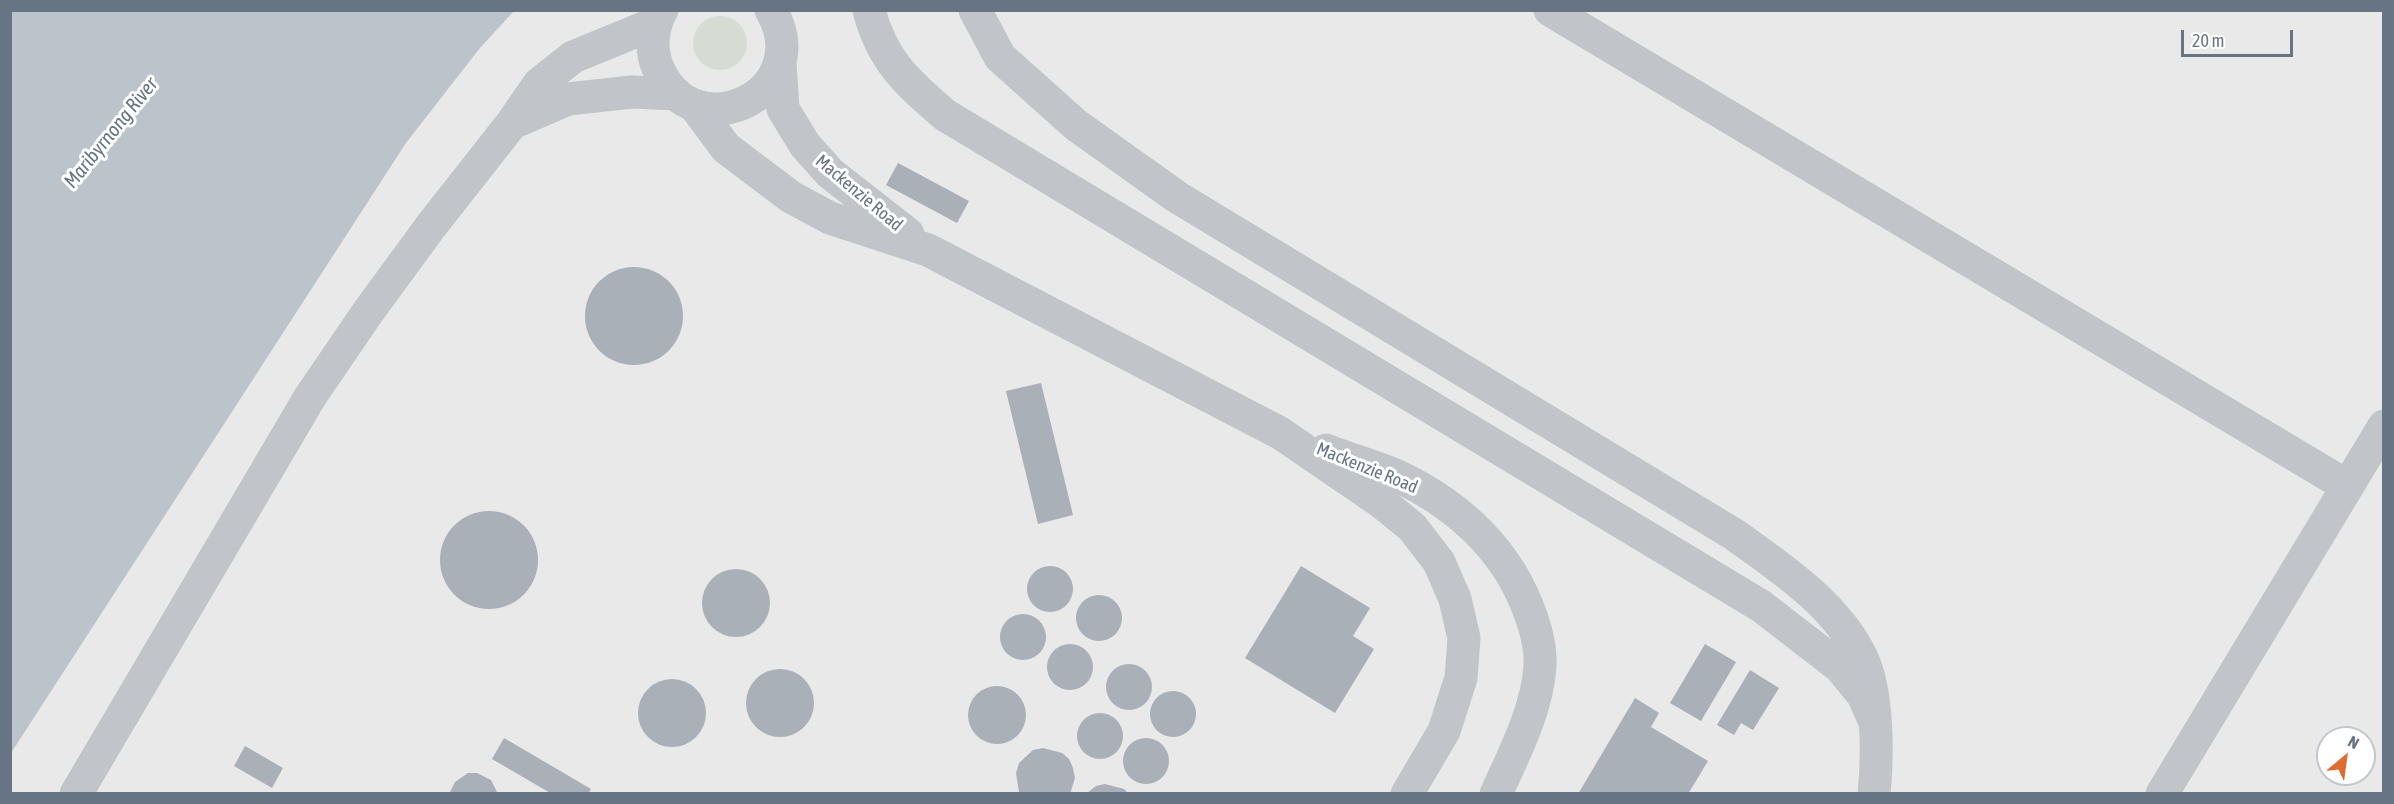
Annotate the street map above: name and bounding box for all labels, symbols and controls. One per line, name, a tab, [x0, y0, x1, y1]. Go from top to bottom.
scale bar	[2184, 18, 2296, 56]
text: 20 m	[2192, 30, 2224, 51]
water label: Maribyrnong River	[59, 73, 163, 193]
street label: Mackenzie Road	[811, 150, 907, 236]
street label: Mackenzie Road	[1313, 438, 1421, 498]
north arrow	[2316, 726, 2376, 786]
text: N	[2345, 732, 2362, 752]

